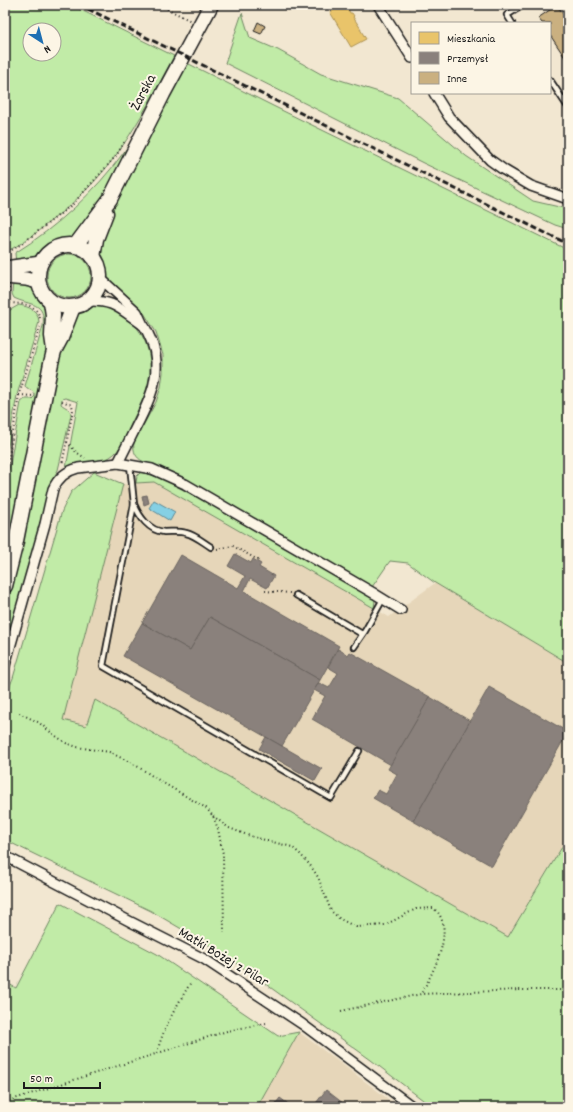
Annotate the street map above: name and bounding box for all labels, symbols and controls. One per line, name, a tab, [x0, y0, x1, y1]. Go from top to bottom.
north arrow	[22, 22, 62, 62]
legend	[411, 22, 551, 94]
text: Mieszkania	[447, 31, 495, 48]
text: N	[39, 40, 54, 57]
text: Przemysł	[447, 51, 488, 68]
street label: Żarska	[125, 70, 163, 115]
text: Inne	[447, 71, 467, 88]
street label: Matki Bożej z Pilar	[174, 922, 273, 994]
scale bar	[24, 1064, 100, 1090]
text: 50 m	[30, 1071, 53, 1088]

